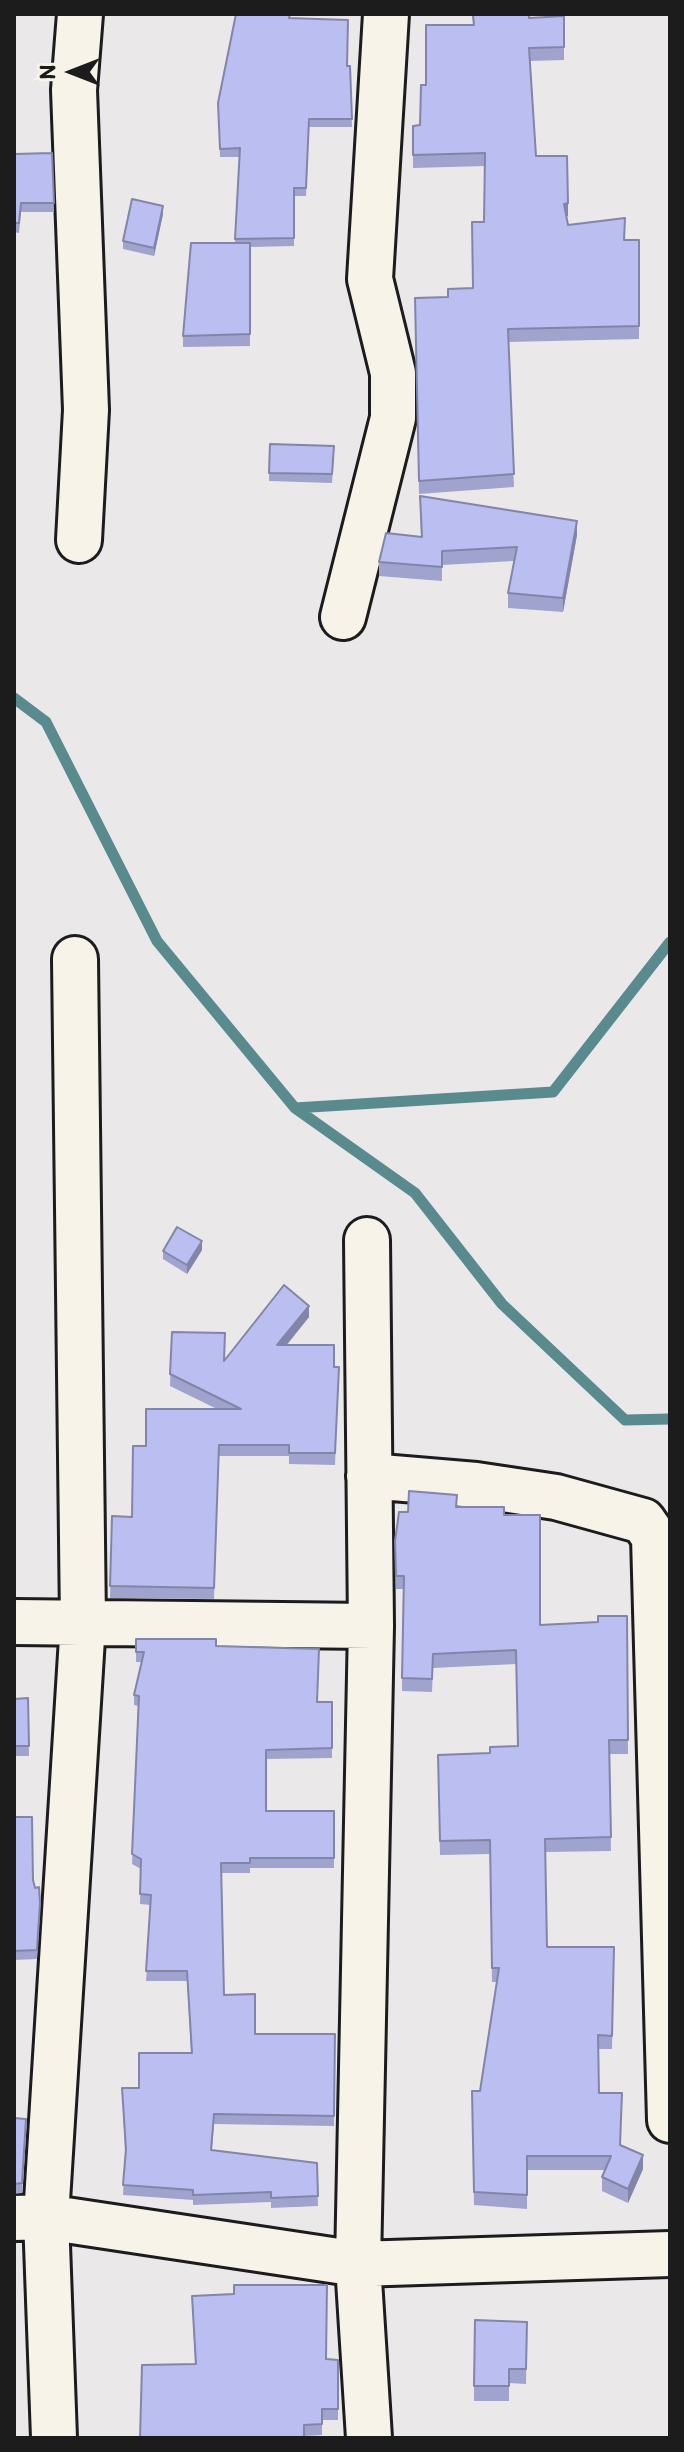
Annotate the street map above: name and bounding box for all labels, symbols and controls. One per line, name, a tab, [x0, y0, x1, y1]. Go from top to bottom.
north arrow	[32, 32, 112, 112]
text: N	[34, 65, 61, 79]

